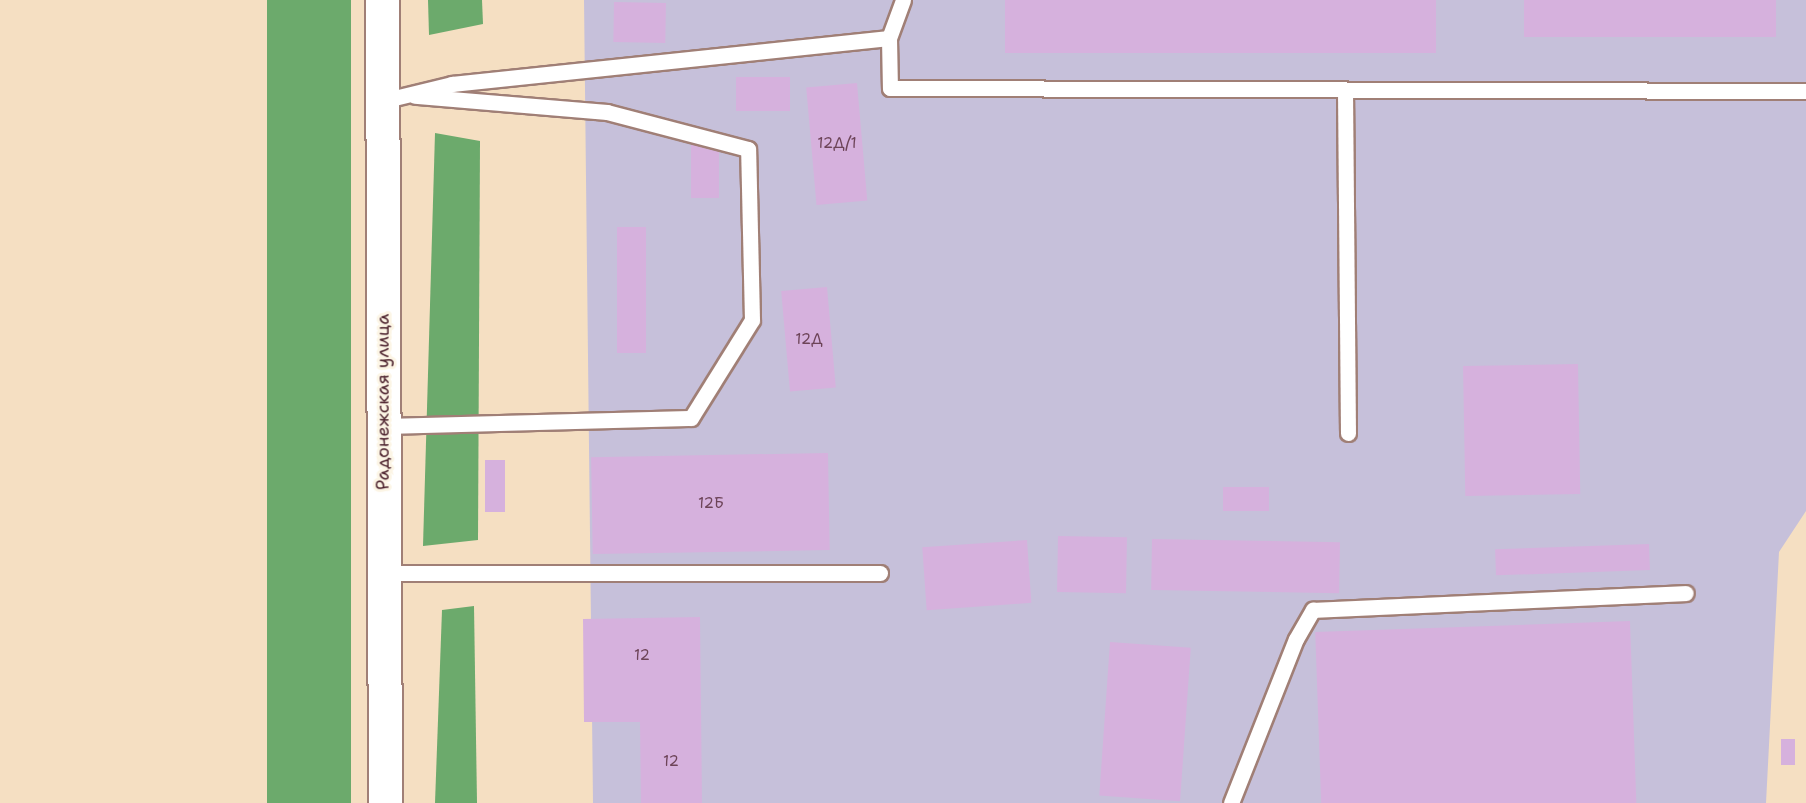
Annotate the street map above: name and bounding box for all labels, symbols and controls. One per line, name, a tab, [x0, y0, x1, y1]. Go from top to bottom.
house number: 12Д/1	[817, 135, 857, 153]
street label: Радонежская улица	[372, 314, 394, 490]
house number: 12Д	[795, 331, 823, 349]
house number: 12Б	[698, 495, 724, 513]
house number: 12	[634, 647, 650, 665]
house number: 12	[663, 753, 679, 771]

